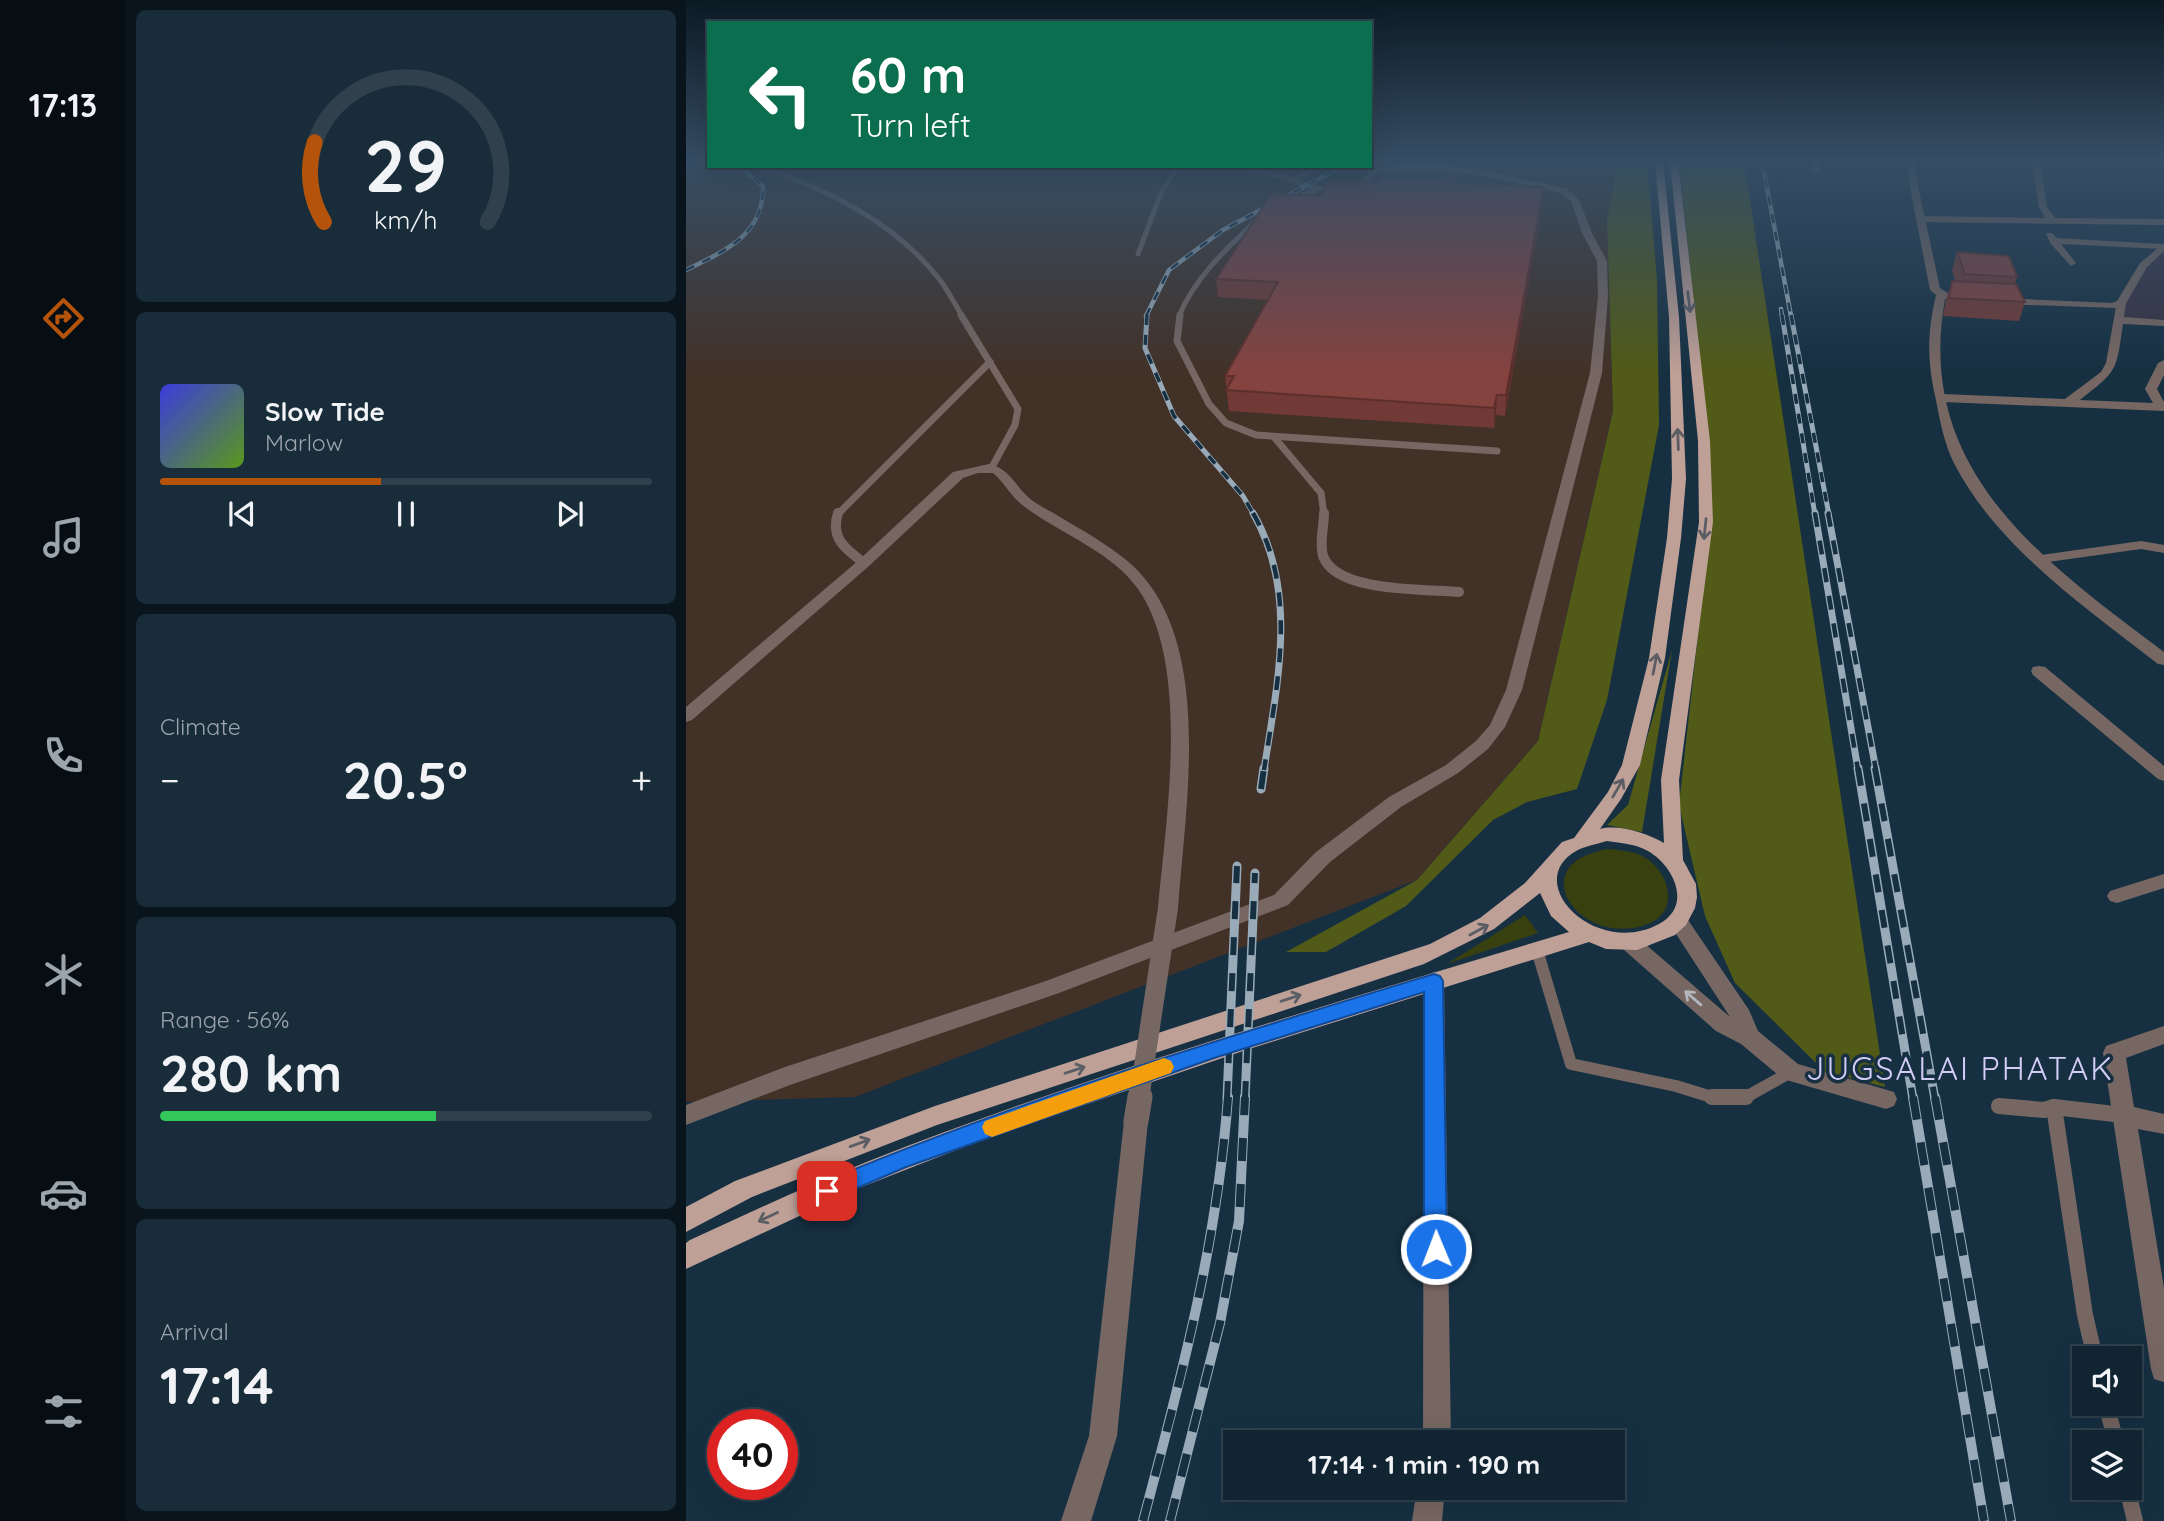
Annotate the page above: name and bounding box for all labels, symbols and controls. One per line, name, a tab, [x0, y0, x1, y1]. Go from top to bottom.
text: 60 m	[850, 44, 966, 105]
icon: left	[735, 49, 826, 140]
text: 17:13	[29, 85, 97, 125]
text: Turn left	[850, 105, 971, 145]
text: 29	[365, 119, 447, 210]
text: km/h	[374, 204, 438, 235]
one-way arrow	[1682, 290, 1695, 313]
icon: directions	[39, 294, 88, 343]
text: Slow Tide	[265, 395, 385, 428]
one-way arrow	[1671, 427, 1685, 450]
text: Marlow	[265, 428, 343, 457]
icon: previous	[223, 495, 261, 533]
icon: pause	[387, 495, 425, 533]
icon: next	[551, 495, 589, 533]
icon: music	[39, 513, 88, 562]
one-way arrow	[1698, 517, 1711, 540]
one-way arrow	[1649, 653, 1663, 676]
text: Climate	[160, 712, 241, 741]
icon: phone	[39, 731, 88, 780]
text: 20.5°	[343, 747, 468, 812]
text: −	[160, 756, 180, 804]
text: +	[631, 756, 652, 804]
one-way arrow	[1612, 778, 1625, 799]
one-way arrow	[1468, 923, 1489, 936]
icon: climate	[39, 950, 88, 999]
one-way arrow	[1685, 990, 1703, 1006]
one-way arrow	[1280, 991, 1302, 1004]
text: Range · 56%	[160, 1005, 289, 1034]
text: 280 km	[160, 1040, 342, 1105]
district label: JUGSALAI PHATAK	[1806, 1048, 2114, 1088]
one-way arrow	[1064, 1063, 1086, 1075]
one-way arrow	[849, 1136, 871, 1149]
pin	[797, 1161, 857, 1221]
icon: car	[39, 1169, 88, 1218]
icon: arrive	[808, 1172, 846, 1210]
one-way arrow	[758, 1211, 779, 1224]
position arrow	[1399, 1212, 1473, 1286]
text: Arrival	[160, 1317, 229, 1346]
map controls	[2072, 1346, 2142, 1500]
button: sound	[2072, 1346, 2142, 1416]
text: 17:14	[160, 1352, 274, 1417]
icon: filters	[39, 1387, 88, 1436]
speed limit sign: 40	[707, 1409, 798, 1500]
button: layers	[2072, 1430, 2142, 1500]
text: 17:14 · 1 min · 190 m	[1308, 1448, 1540, 1481]

